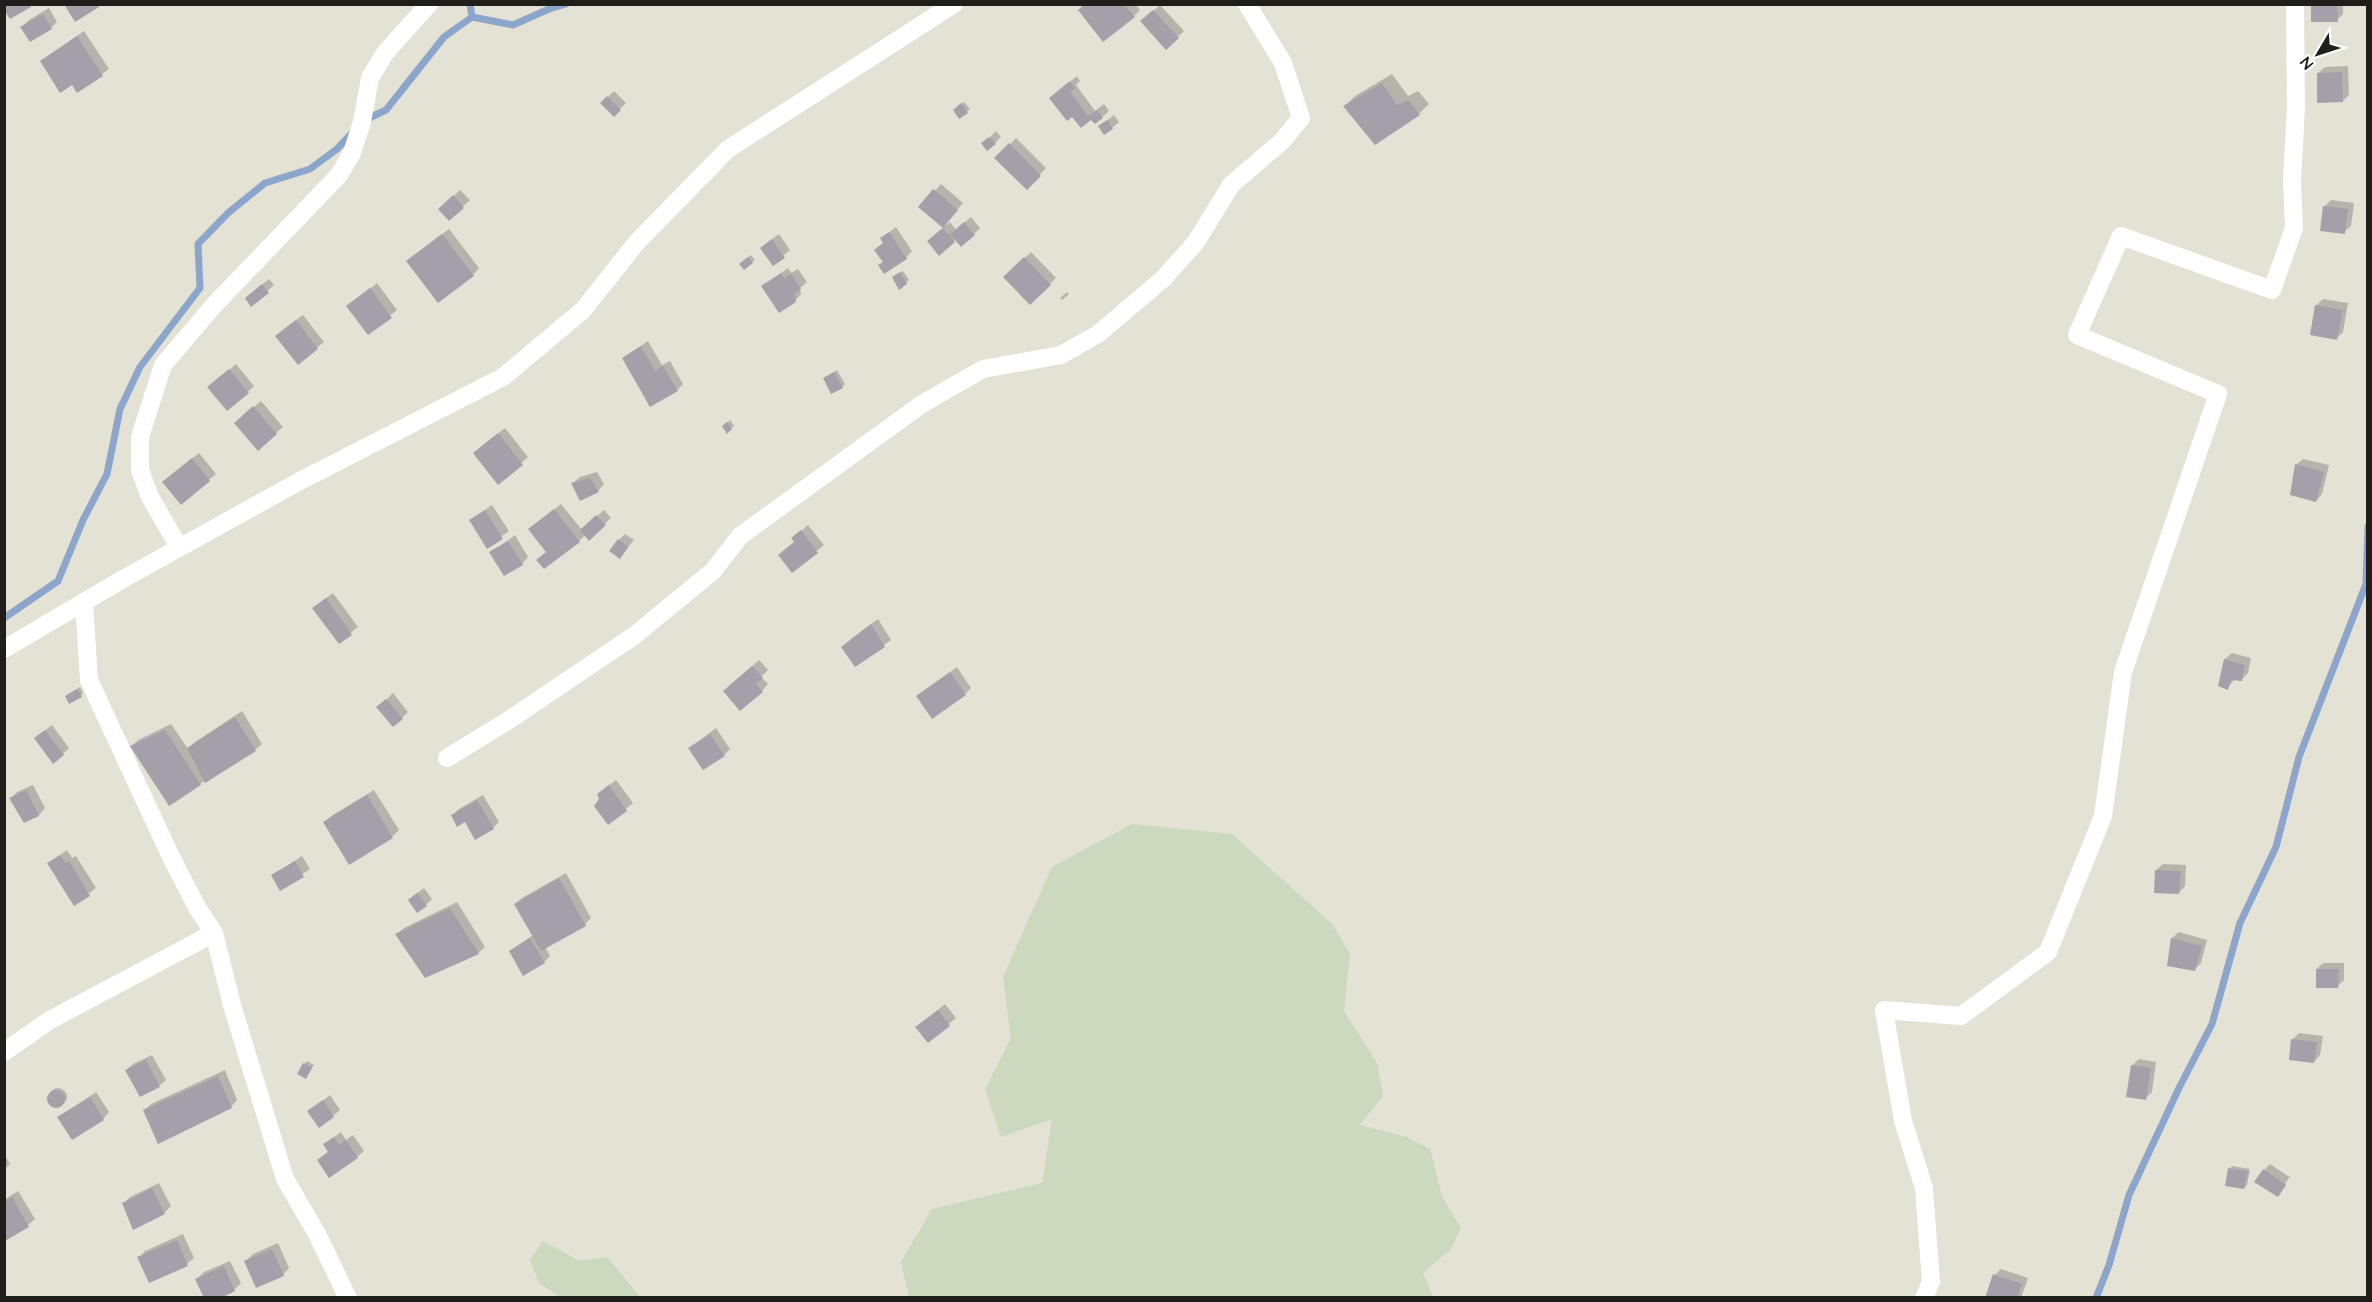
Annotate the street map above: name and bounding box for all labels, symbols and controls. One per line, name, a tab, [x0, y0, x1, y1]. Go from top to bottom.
north arrow	[2288, 24, 2348, 84]
text: N	[2295, 53, 2318, 74]

